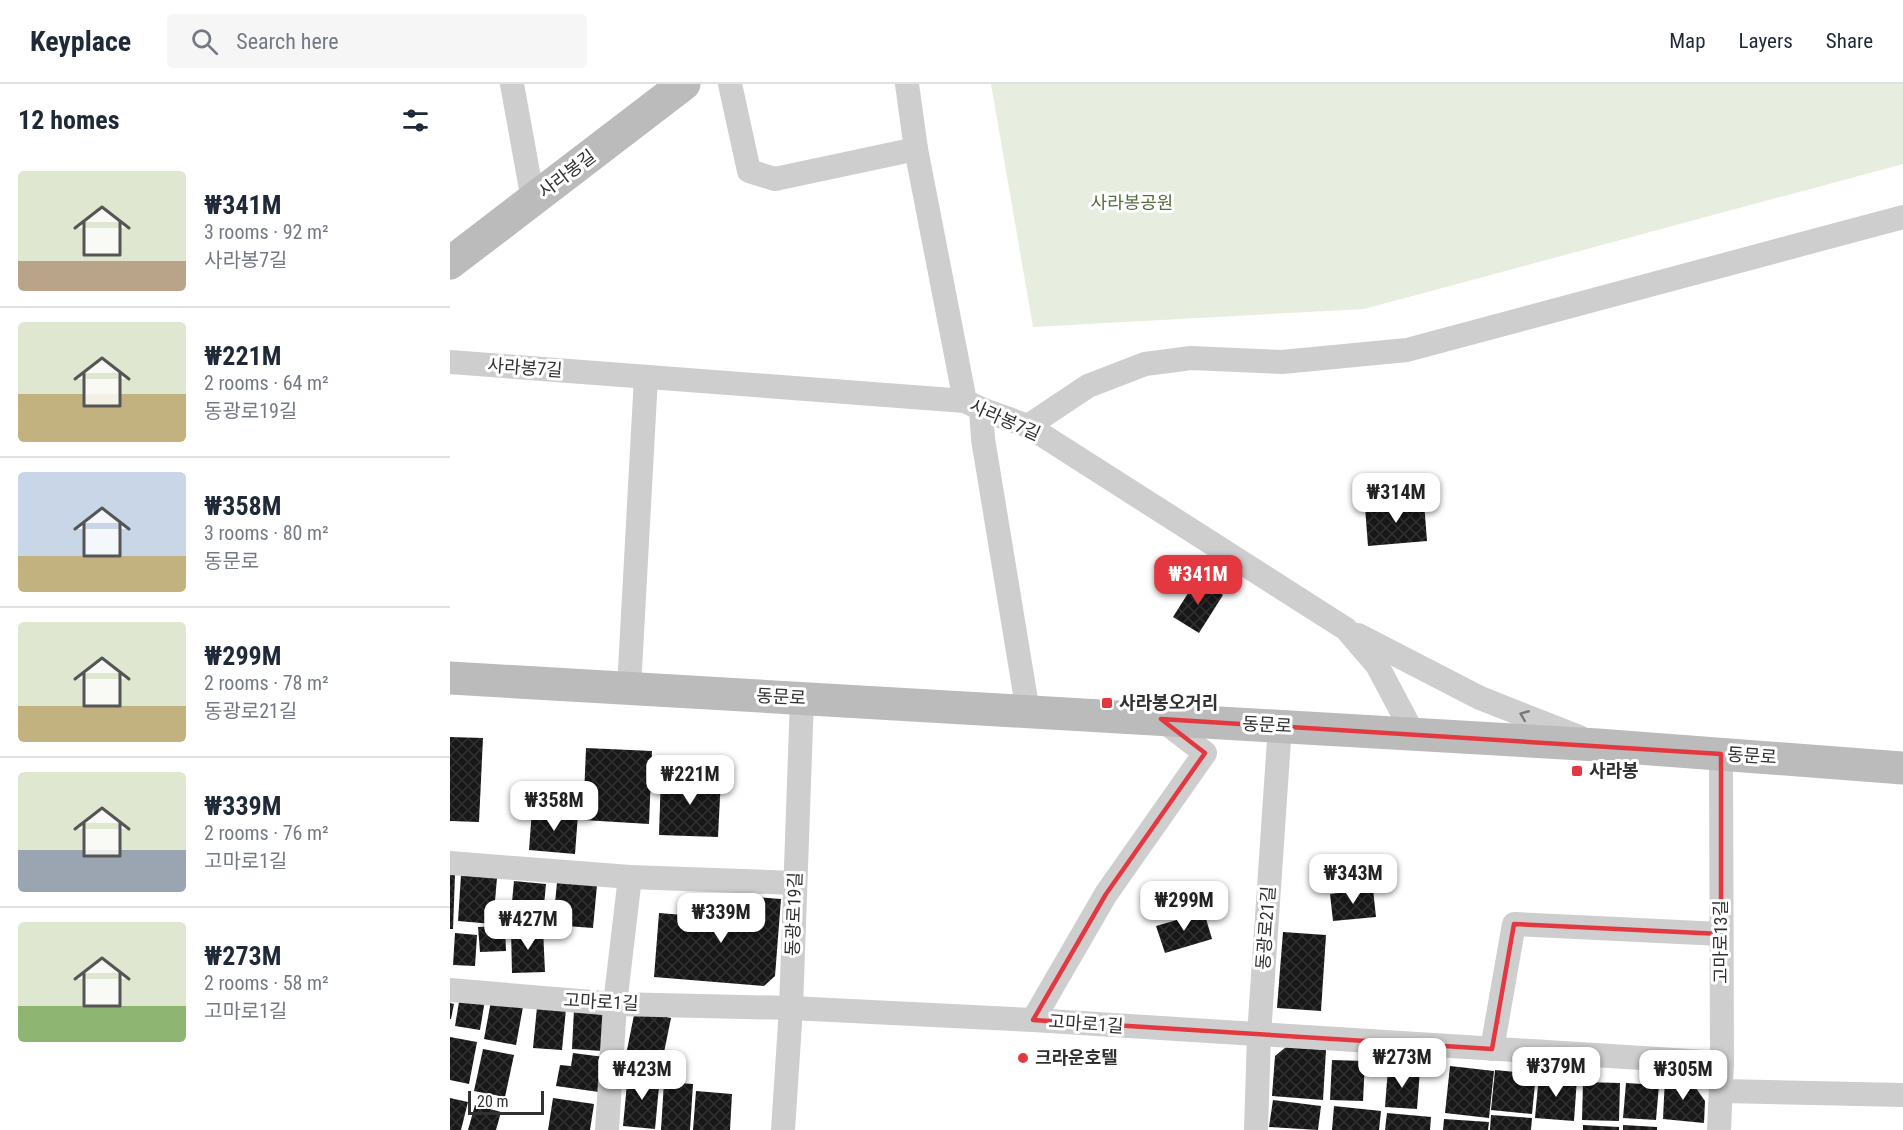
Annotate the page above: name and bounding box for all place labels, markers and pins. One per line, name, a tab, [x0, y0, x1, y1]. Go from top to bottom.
pin: ₩314M	[1354, 473, 1438, 524]
pin: ₩341M	[1156, 555, 1240, 606]
place label: 사라봉오거리	[1119, 692, 1218, 713]
marker: 사라봉오거리	[1100, 696, 1114, 710]
pin: ₩221M	[648, 755, 732, 806]
place label: 사라봉	[1589, 760, 1639, 781]
marker: 사라봉	[1570, 764, 1584, 778]
pin: ₩358M	[512, 781, 596, 832]
pin: ₩343M	[1311, 854, 1395, 905]
pin: ₩299M	[1142, 881, 1226, 932]
pin: ₩339M	[679, 893, 763, 944]
pin: ₩427M	[486, 900, 570, 951]
pin: ₩273M	[1360, 1038, 1444, 1089]
place label: 크라운호텔	[1035, 1047, 1118, 1068]
pin: ₩379M	[1514, 1047, 1598, 1098]
pin: ₩423M	[600, 1050, 684, 1101]
pin: ₩305M	[1641, 1050, 1725, 1101]
marker: 크라운호텔	[1016, 1051, 1030, 1065]

